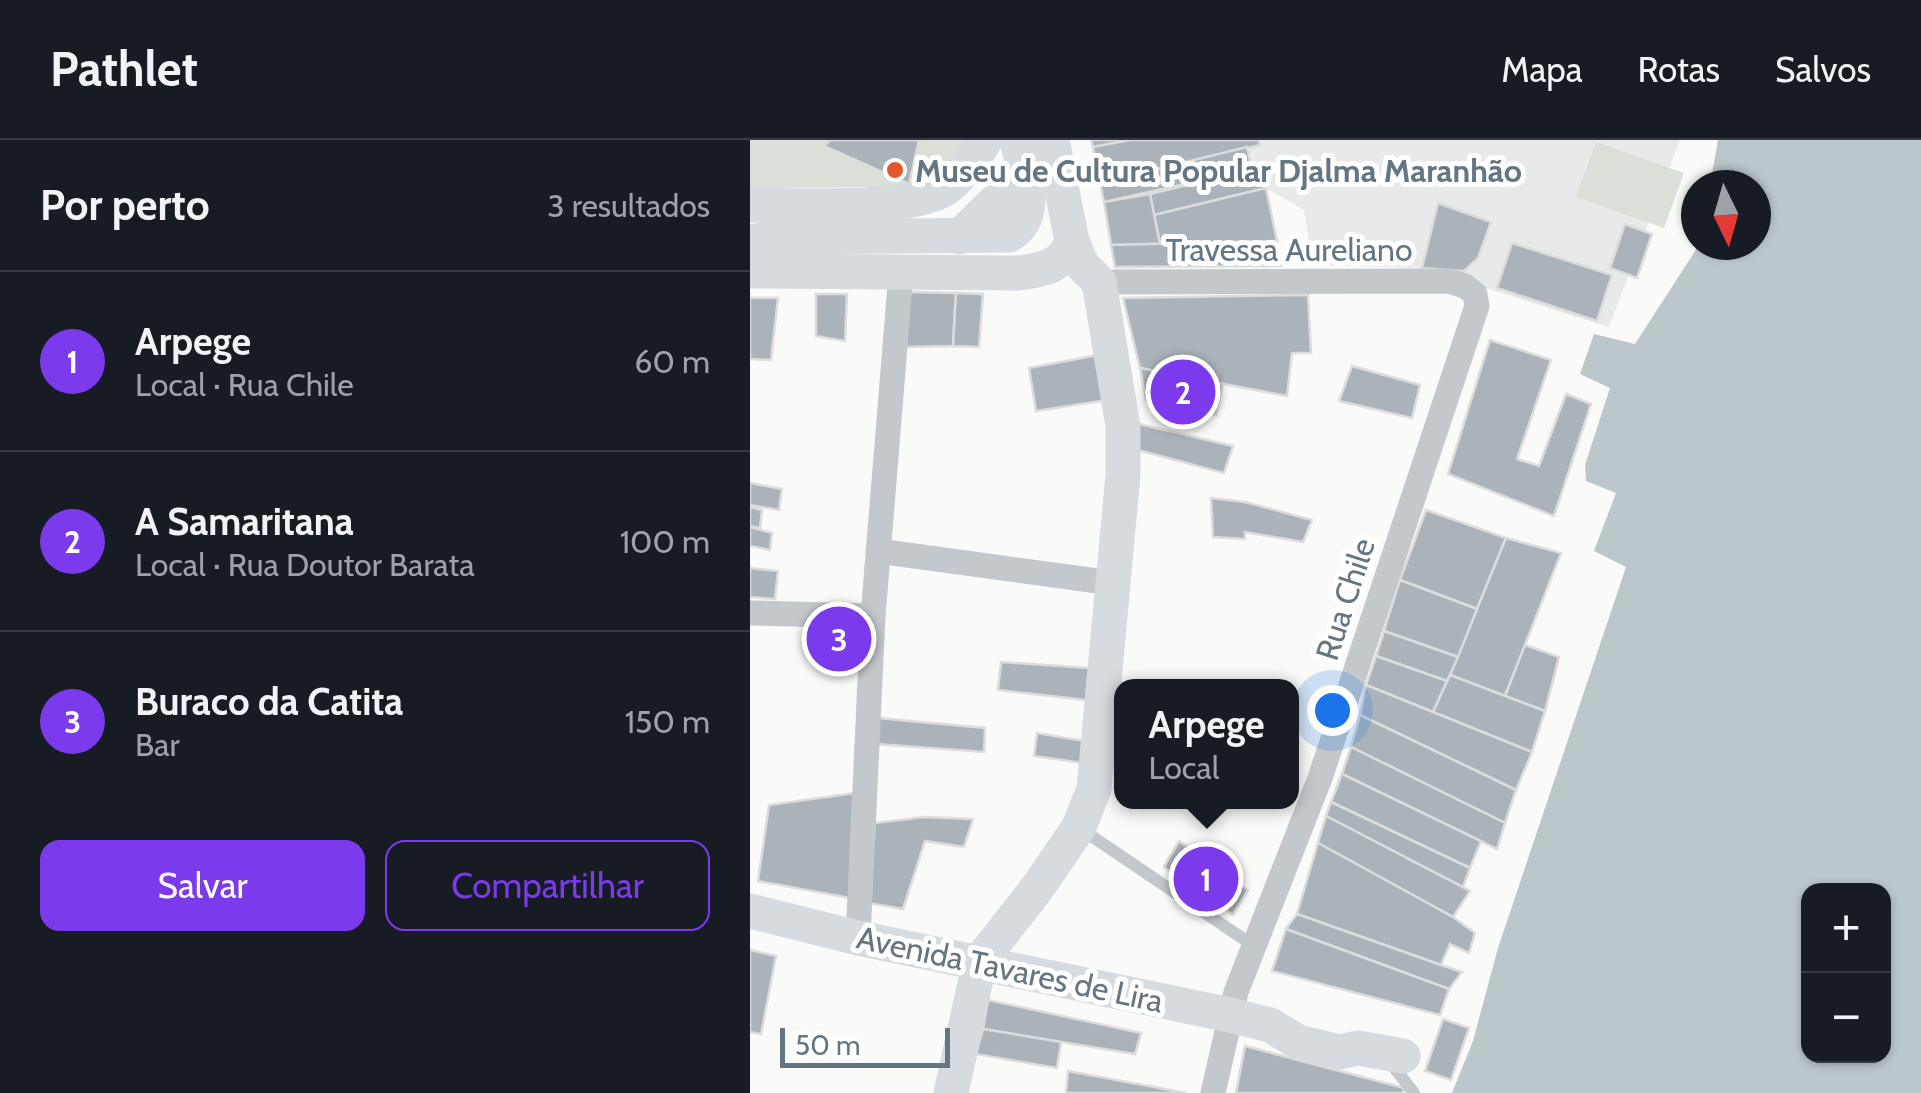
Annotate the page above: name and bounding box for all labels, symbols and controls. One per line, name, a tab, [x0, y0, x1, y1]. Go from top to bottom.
text: Pathlet	[50, 40, 198, 98]
text: Mapa	[1501, 48, 1583, 91]
text: Rotas	[1638, 48, 1720, 91]
text: Salvos	[1775, 48, 1871, 91]
place label: Museu de Cultura Popular Djalma Maranhão	[915, 151, 1522, 190]
marker: Museu de Cultura Popular Djalma Maranhão	[884, 159, 906, 181]
north arrow	[1681, 170, 1771, 260]
text: Por perto	[40, 179, 210, 231]
text: 3 resultados	[547, 186, 710, 225]
street label: Travessa Aureliano	[1165, 230, 1413, 269]
text: Arpege	[135, 318, 251, 365]
text: 1	[67, 342, 78, 381]
text: 60 m	[634, 342, 710, 381]
pin: 2	[1150, 354, 1216, 430]
text: Local · Rua Chile	[135, 365, 354, 404]
text: A Samaritana	[135, 498, 354, 545]
text: 2	[64, 522, 81, 561]
text: 100 m	[620, 522, 710, 561]
street label: Rua Chile	[1307, 533, 1383, 665]
text: Local · Rua Doutor Barata	[135, 545, 475, 584]
pin: 3	[806, 602, 872, 676]
text: Buraco da Catita	[135, 678, 403, 725]
popup	[1114, 679, 1299, 809]
your location	[1307, 685, 1358, 736]
text: Arpege	[1148, 701, 1265, 748]
text: 3	[64, 702, 81, 741]
text: 150 m	[625, 702, 710, 741]
text: Bar	[135, 725, 180, 764]
text: Local	[1148, 748, 1219, 787]
button: Salvar	[40, 840, 365, 931]
button: Compartilhar	[385, 840, 710, 931]
pin: 1	[1174, 842, 1238, 916]
map controls	[1801, 883, 1891, 1063]
button: +	[1801, 883, 1891, 973]
street label: Avenida Tavares de Lira	[853, 917, 1167, 1021]
button: −	[1801, 973, 1891, 1063]
scale bar	[780, 1023, 950, 1068]
text: 50 m	[795, 1028, 861, 1062]

